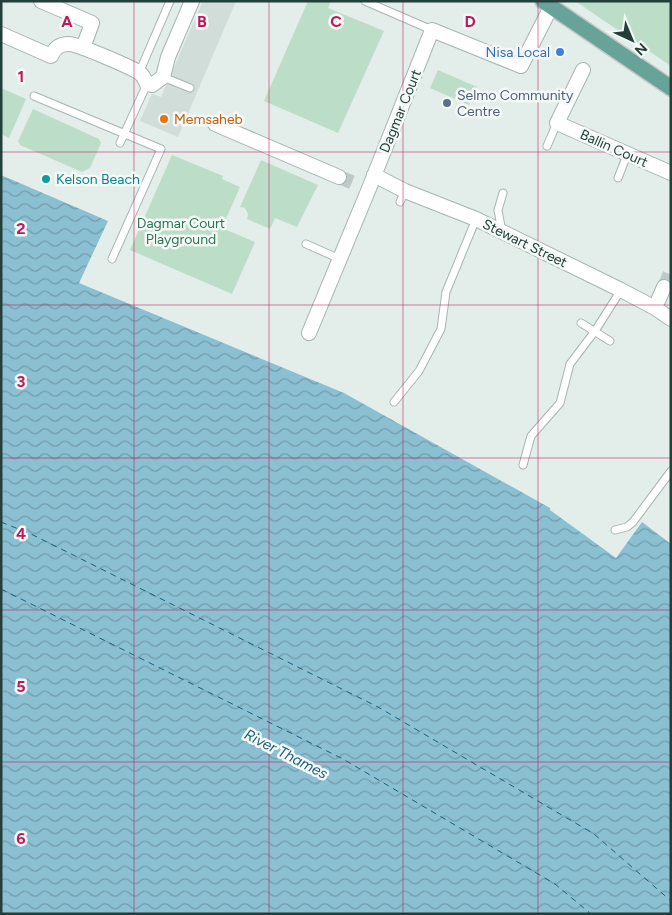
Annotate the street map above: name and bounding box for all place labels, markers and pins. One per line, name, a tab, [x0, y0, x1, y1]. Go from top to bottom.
place label: Nisa Local	[486, 44, 550, 61]
marker: Nisa Local	[554, 46, 566, 58]
place label: Selmo Community Centre	[457, 87, 574, 120]
marker: Selmo Community Centre	[441, 97, 453, 109]
place label: Memsaheb	[174, 111, 243, 128]
marker: Memsaheb	[158, 113, 170, 125]
place label: Kelson Beach	[56, 171, 140, 188]
marker: Kelson Beach	[40, 173, 52, 185]

